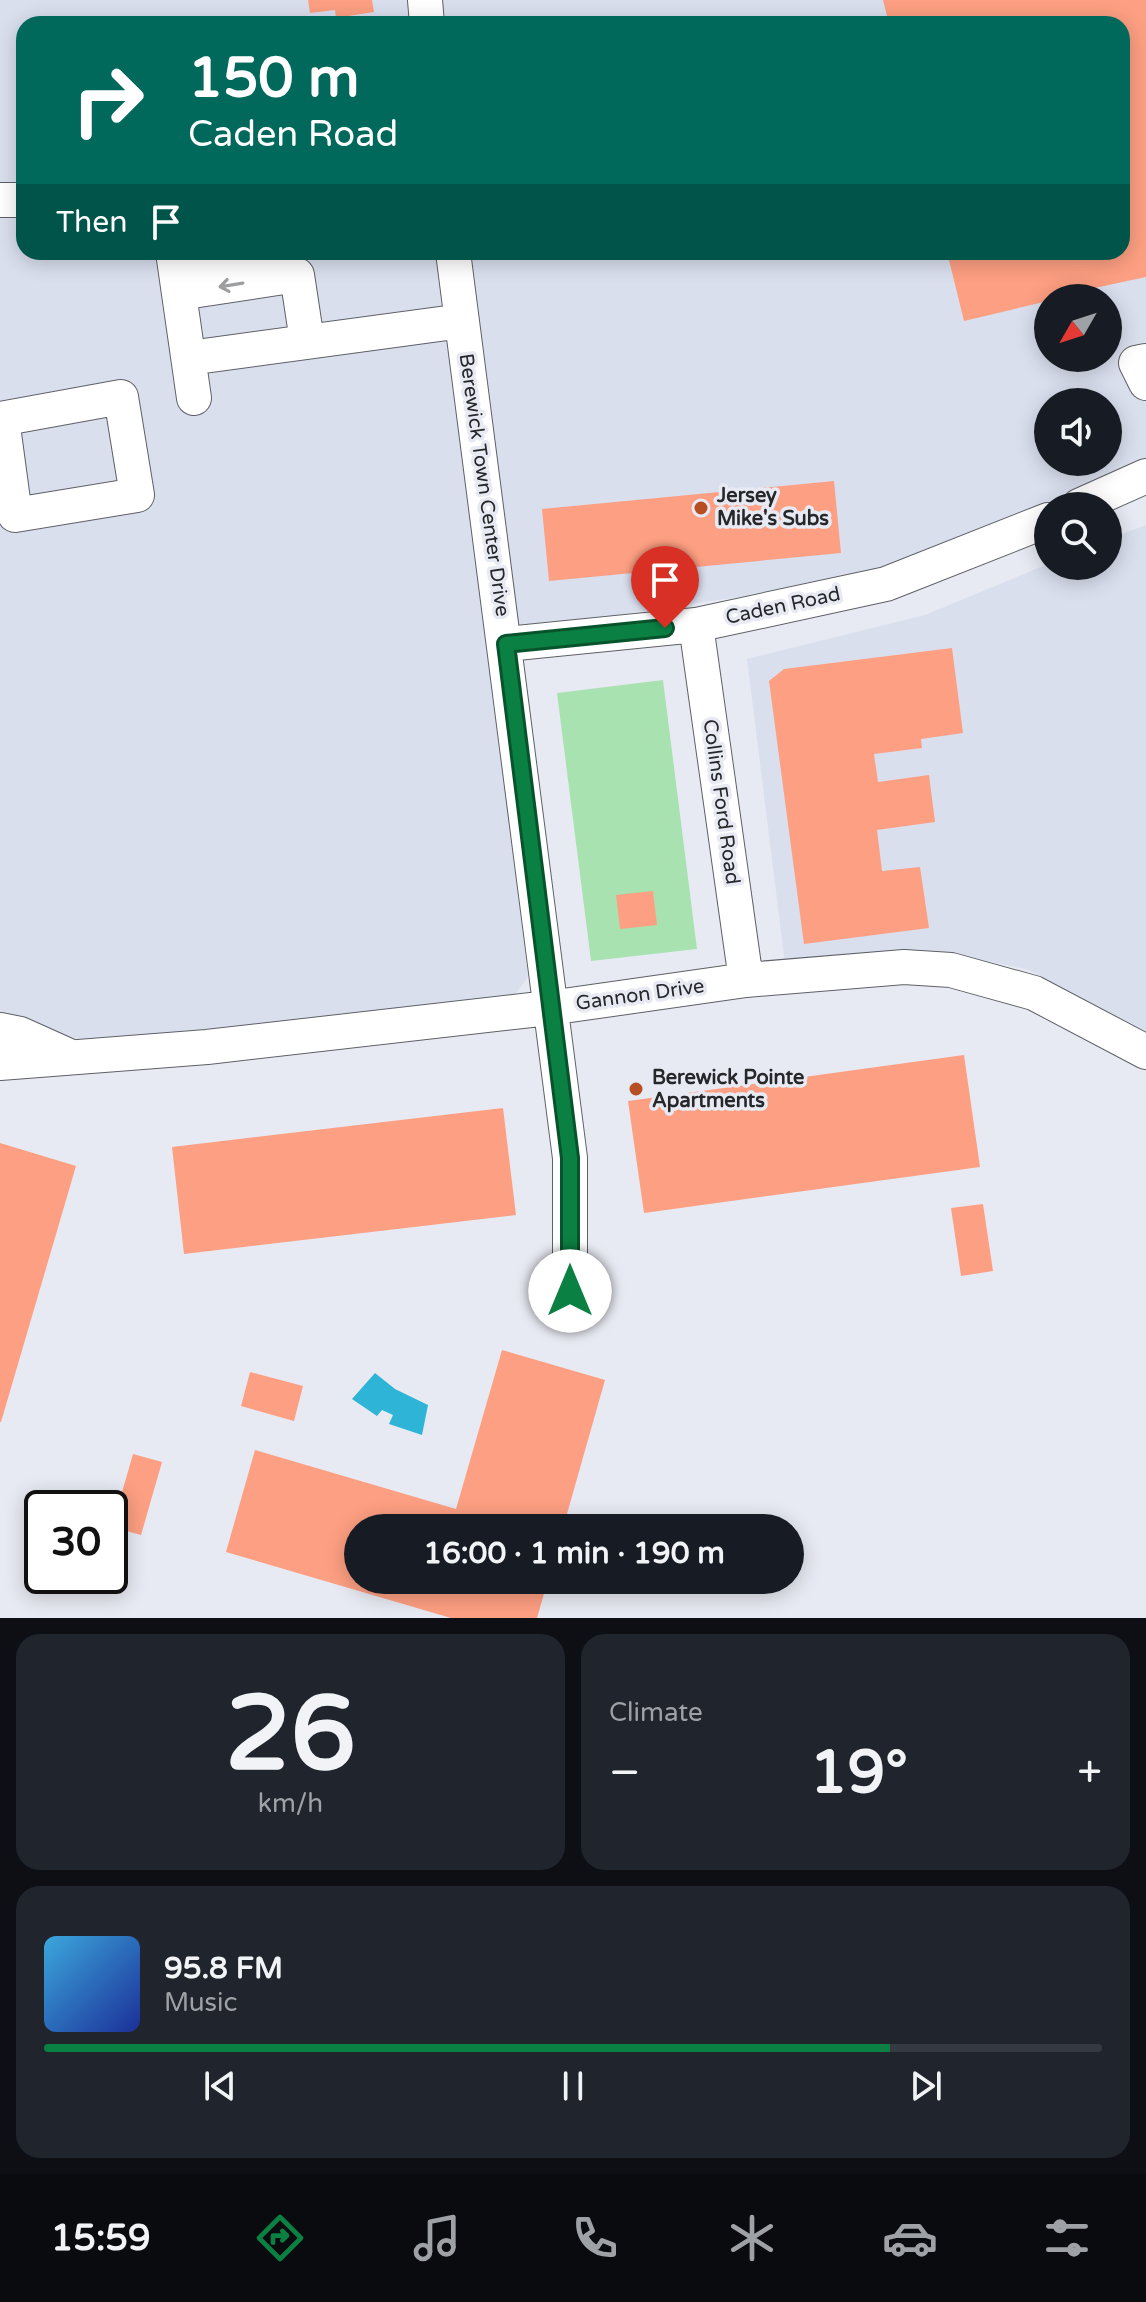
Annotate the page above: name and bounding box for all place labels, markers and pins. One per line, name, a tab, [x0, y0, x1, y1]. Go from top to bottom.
place label: Jersey Mike's Subs	[716, 484, 829, 531]
marker: Jersey Mike's Subs	[692, 499, 710, 517]
pin	[631, 546, 699, 628]
place label: Berewick Pointe Apartments	[652, 1066, 804, 1113]
marker: Berewick Pointe Apartments	[627, 1080, 645, 1098]

